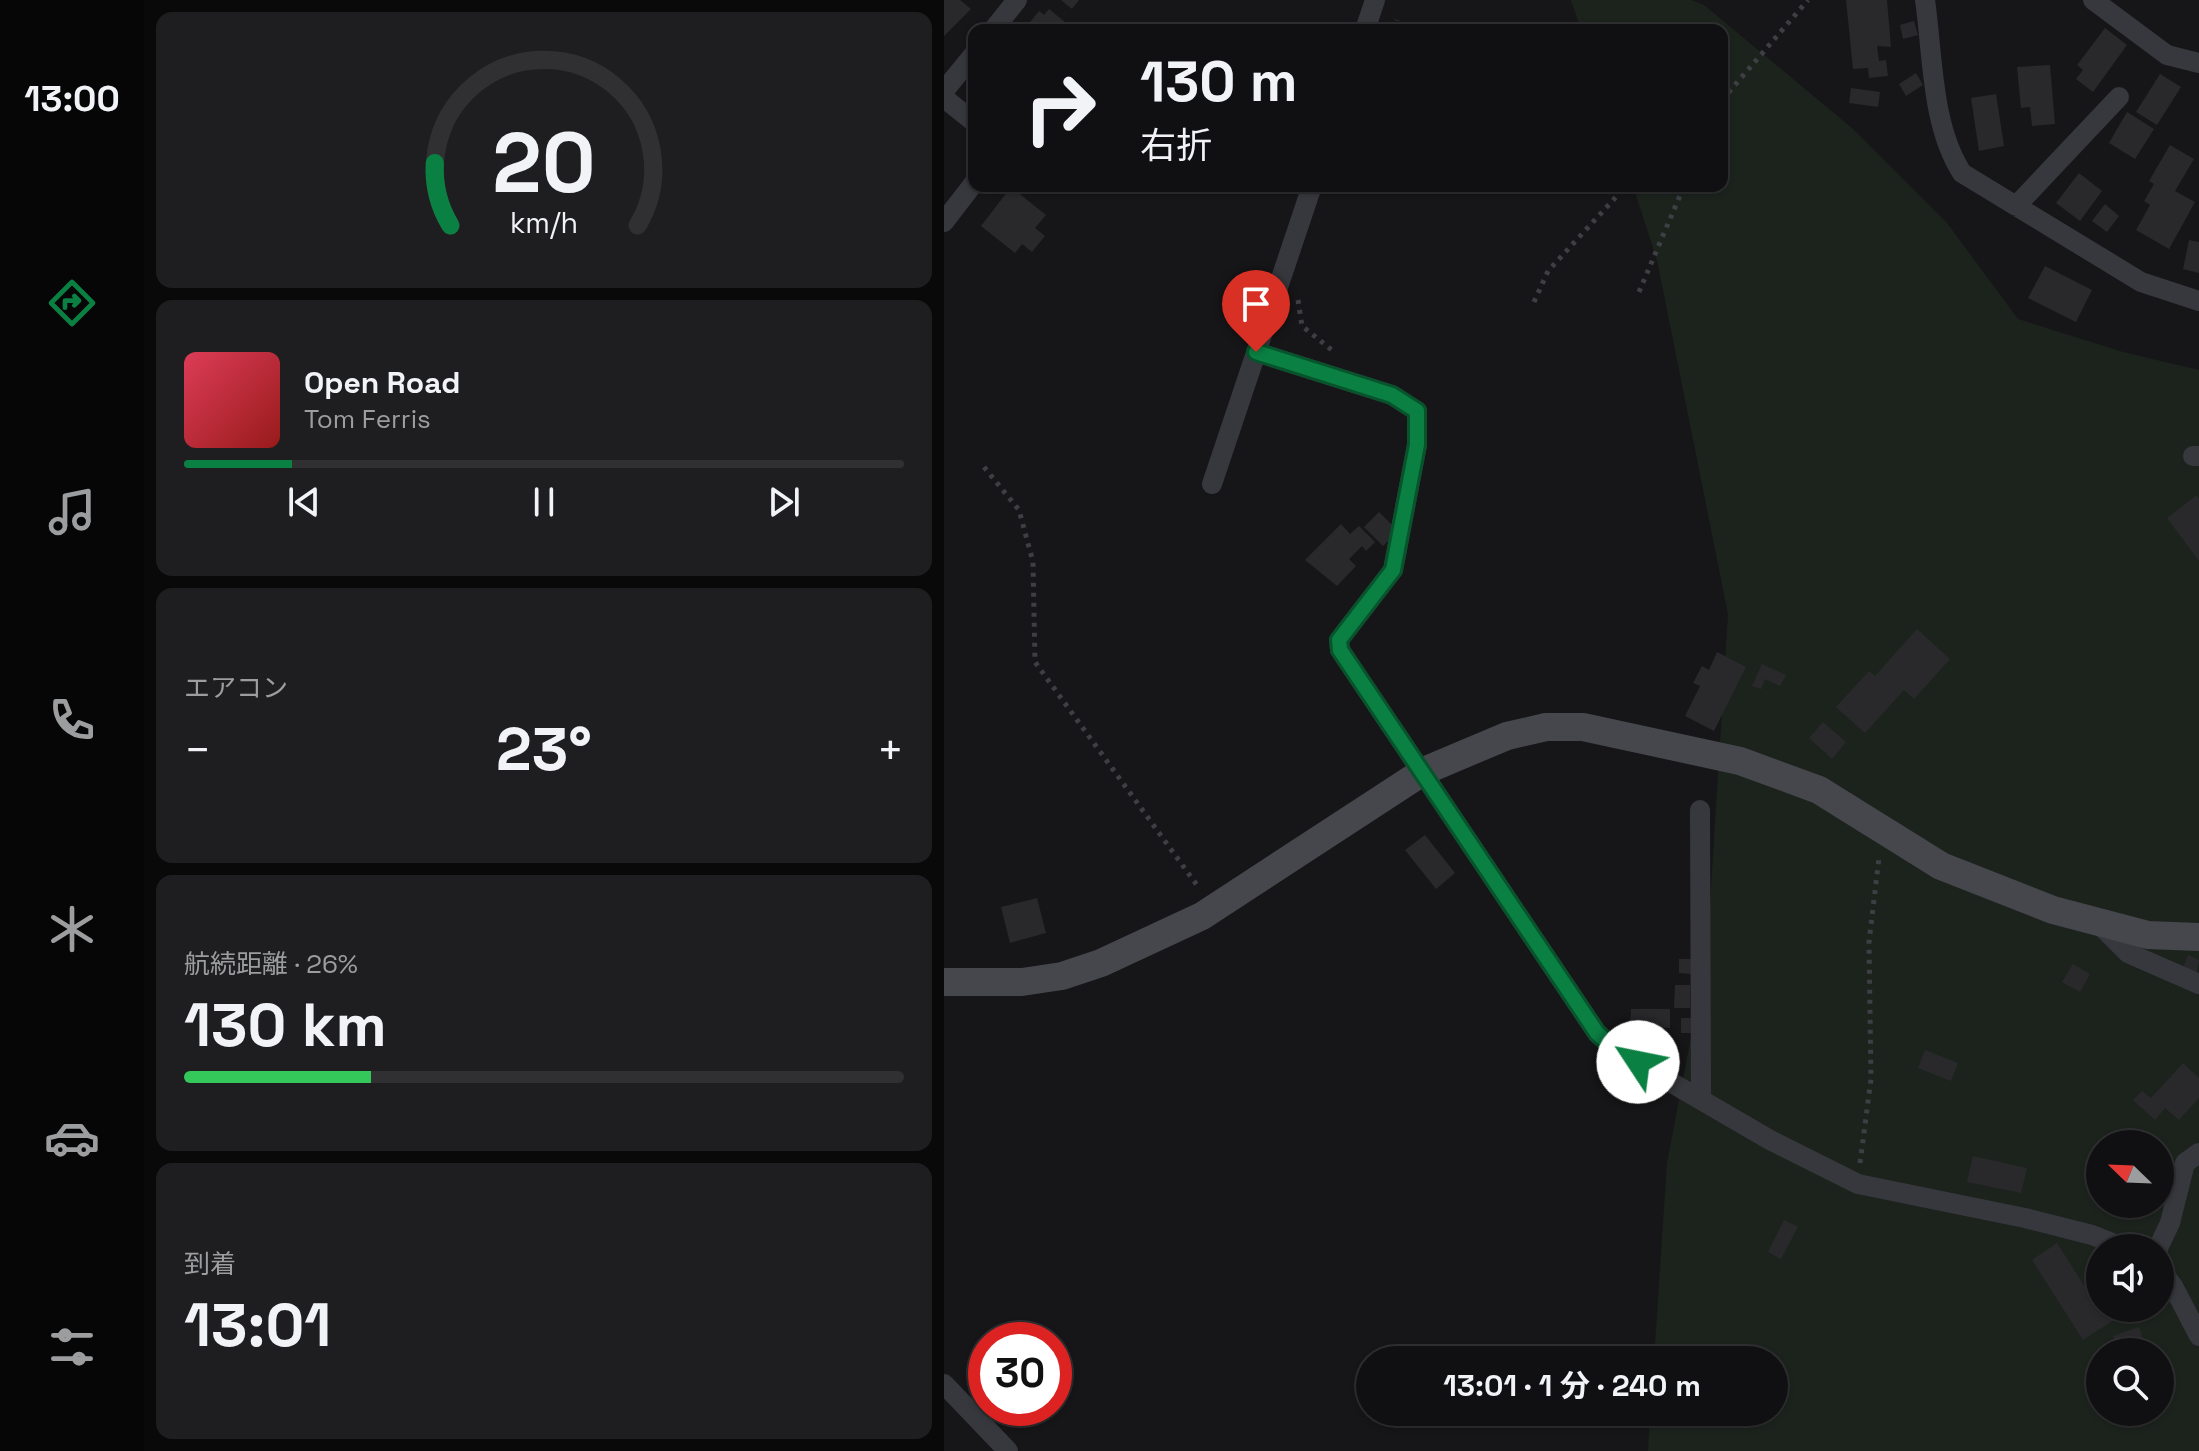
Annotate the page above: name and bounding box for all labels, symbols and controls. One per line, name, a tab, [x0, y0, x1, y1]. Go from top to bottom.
text: 130 m	[1140, 46, 1298, 117]
icon: right	[1008, 56, 1112, 160]
text: 13:00	[24, 76, 120, 122]
text: 20	[492, 109, 596, 215]
text: 右折	[1140, 123, 1212, 169]
text: km/h	[510, 205, 578, 241]
pin	[1222, 270, 1290, 352]
icon: directions	[44, 275, 100, 331]
icon: arrive	[1234, 282, 1278, 326]
text: Open Road	[304, 363, 460, 402]
text: Tom Ferris	[304, 402, 431, 436]
icon: previous	[282, 480, 326, 524]
icon: pause	[522, 480, 566, 524]
icon: next	[762, 480, 806, 524]
icon: music	[44, 484, 100, 540]
text: エアコン	[184, 671, 288, 705]
icon: phone	[44, 692, 100, 748]
text: 23°	[496, 711, 592, 788]
text: −	[184, 722, 211, 778]
text: +	[877, 722, 904, 778]
icon: climate	[44, 901, 100, 957]
text: 航続距離 · 26%	[184, 947, 358, 981]
text: 130 km	[184, 987, 387, 1064]
position arrow	[1596, 1020, 1680, 1104]
icon: car	[44, 1110, 100, 1166]
north arrow	[2086, 1130, 2174, 1218]
map controls	[2086, 1130, 2174, 1426]
button: sound	[2086, 1234, 2174, 1322]
text: 到着	[184, 1247, 236, 1281]
text: 13:01	[184, 1287, 331, 1364]
icon: filters	[44, 1319, 100, 1375]
speed limit sign: 30	[968, 1322, 1072, 1426]
button: search	[2086, 1338, 2174, 1426]
text: 13:01 · 1 分 · 240 m	[1443, 1366, 1701, 1405]

